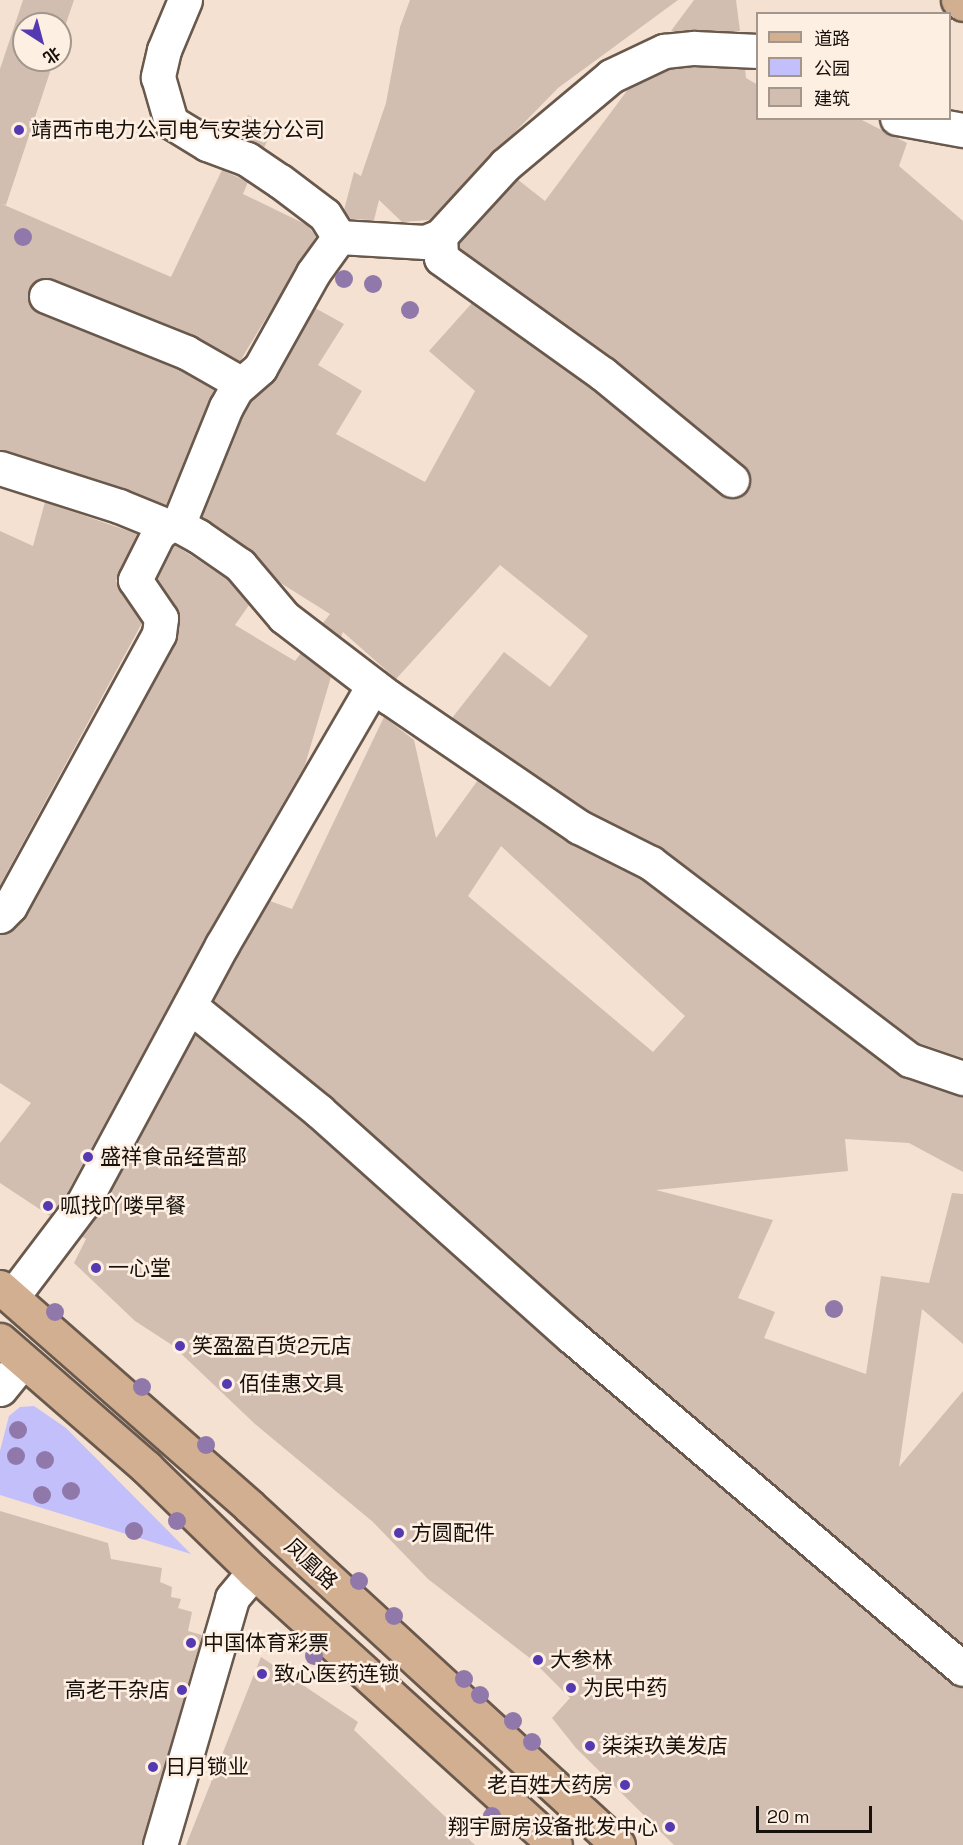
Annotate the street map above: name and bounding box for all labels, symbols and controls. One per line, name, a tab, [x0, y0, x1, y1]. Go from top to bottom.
north arrow	[12, 12, 72, 72]
legend	[756, 12, 951, 120]
text: 道路	[814, 27, 850, 50]
text: 北	[39, 42, 64, 69]
text: 公园	[814, 57, 850, 80]
text: 建筑	[814, 87, 850, 110]
place label: 靖西市电力公司电气安装分公司	[31, 117, 325, 143]
marker: 靖西市电力公司电气安装分公司	[12, 123, 26, 137]
place label: 盛祥食品经营部	[100, 1144, 247, 1170]
marker: 盛祥食品经营部	[81, 1150, 95, 1164]
place label: 呱找吖喽早餐	[60, 1193, 186, 1219]
marker: 呱找吖喽早餐	[41, 1199, 55, 1213]
place label: 一心堂	[108, 1255, 171, 1281]
marker: 一心堂	[89, 1261, 103, 1275]
place label: 笑盈盈百货2元店	[192, 1333, 352, 1359]
marker: 笑盈盈百货2元店	[173, 1339, 187, 1353]
place label: 佰佳惠文具	[239, 1371, 344, 1397]
marker: 佰佳惠文具	[220, 1377, 234, 1391]
place label: 方圆配件	[411, 1520, 495, 1546]
marker: 方圆配件	[392, 1526, 406, 1540]
street label: 凤凰路	[279, 1533, 343, 1595]
place label: 中国体育彩票	[203, 1630, 329, 1656]
marker: 中国体育彩票	[184, 1636, 198, 1650]
place label: 大参林	[550, 1647, 613, 1673]
marker: 大参林	[531, 1653, 545, 1667]
place label: 致心医药连锁	[274, 1661, 400, 1687]
marker: 致心医药连锁	[255, 1667, 269, 1681]
place label: 为民中药	[583, 1675, 667, 1701]
place label: 高老干杂店	[65, 1677, 170, 1703]
marker: 为民中药	[564, 1681, 578, 1695]
marker: 高老干杂店	[175, 1683, 189, 1697]
place label: 柒柒玖美发店	[602, 1733, 728, 1759]
marker: 柒柒玖美发店	[583, 1739, 597, 1753]
place label: 日月锁业	[165, 1754, 249, 1780]
marker: 日月锁业	[146, 1760, 160, 1774]
place label: 老百姓大药房	[487, 1772, 613, 1798]
marker: 老百姓大药房	[618, 1778, 632, 1792]
scale bar	[759, 1794, 874, 1832]
text: 20 m	[767, 1805, 810, 1828]
place label: 翔宇厨房设备批发中心	[448, 1814, 658, 1840]
marker: 翔宇厨房设备批发中心	[663, 1820, 677, 1834]

